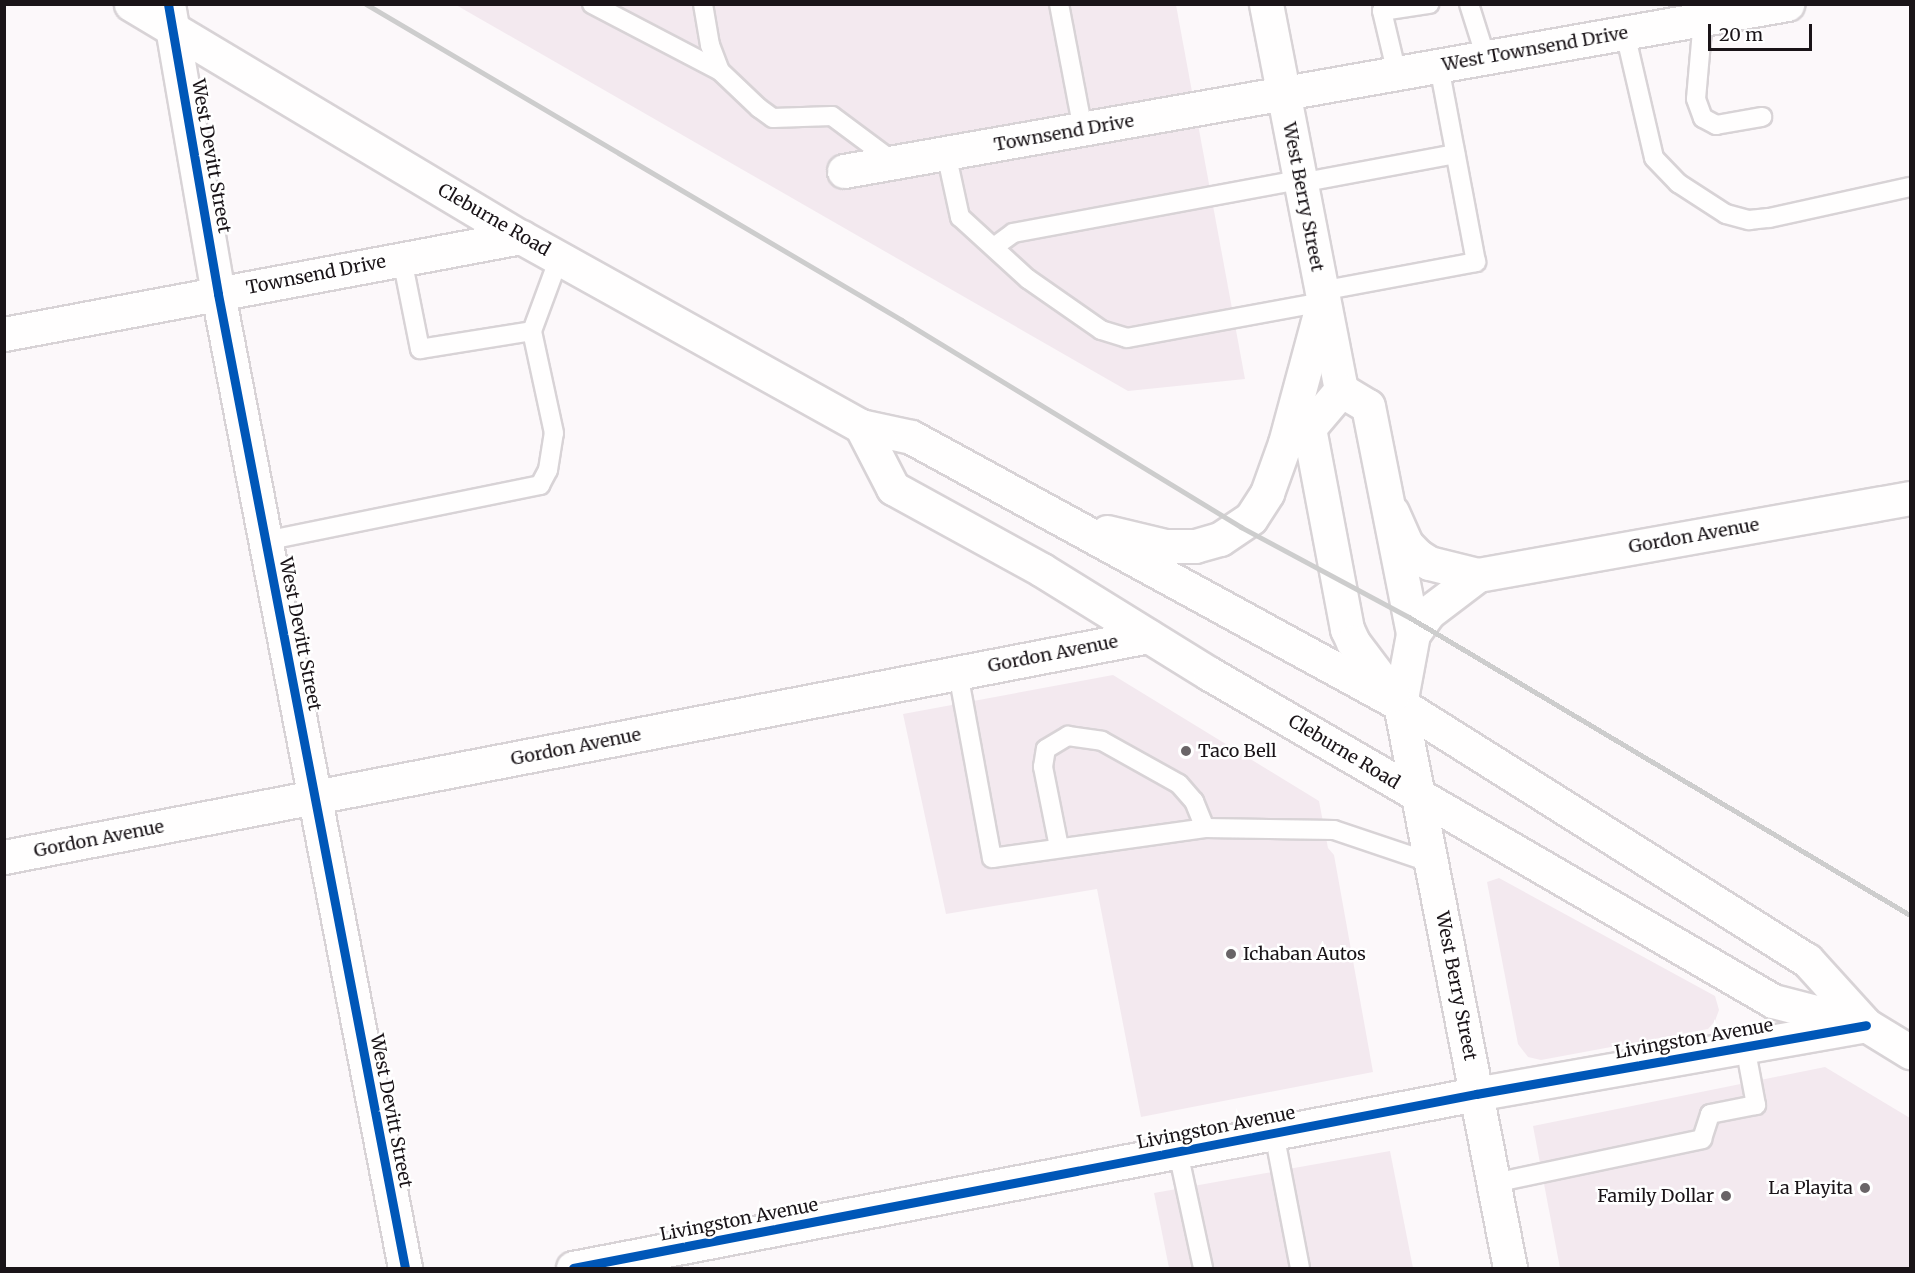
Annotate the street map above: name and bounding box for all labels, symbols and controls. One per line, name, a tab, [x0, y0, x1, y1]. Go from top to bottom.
scale bar	[1711, 12, 1814, 50]
street label: West Townsend Drive	[1440, 22, 1630, 76]
text: 20 m	[1719, 23, 1763, 46]
street label: West Devitt Street	[187, 77, 235, 235]
street label: Townsend Drive	[992, 110, 1136, 156]
street label: West Berry Street	[1278, 121, 1328, 273]
street label: Cleburne Road	[434, 179, 554, 261]
street label: Townsend Drive	[244, 251, 388, 299]
street label: Gordon Avenue	[1627, 514, 1761, 558]
street label: West Devitt Street	[275, 555, 325, 713]
street label: Gordon Avenue	[986, 631, 1120, 677]
street label: Cleburne Road	[1284, 710, 1404, 794]
street label: Gordon Avenue	[509, 724, 643, 770]
place label: Taco Bell	[1198, 740, 1277, 762]
marker: Taco Bell	[1179, 744, 1193, 758]
street label: Gordon Avenue	[32, 816, 166, 862]
street label: West Berry Street	[1431, 910, 1481, 1062]
place label: Ichaban Autos	[1243, 943, 1366, 965]
marker: Ichaban Autos	[1224, 947, 1238, 961]
street label: Livingston Avenue	[1613, 1014, 1775, 1064]
street label: West Devitt Street	[366, 1032, 416, 1190]
street label: Livingston Avenue	[1135, 1102, 1297, 1154]
place label: La Playita	[1768, 1177, 1853, 1199]
marker: La Playita	[1858, 1181, 1872, 1195]
place label: Family Dollar	[1597, 1185, 1714, 1207]
marker: Family Dollar	[1719, 1189, 1733, 1203]
street label: Livingston Avenue	[658, 1194, 820, 1246]

